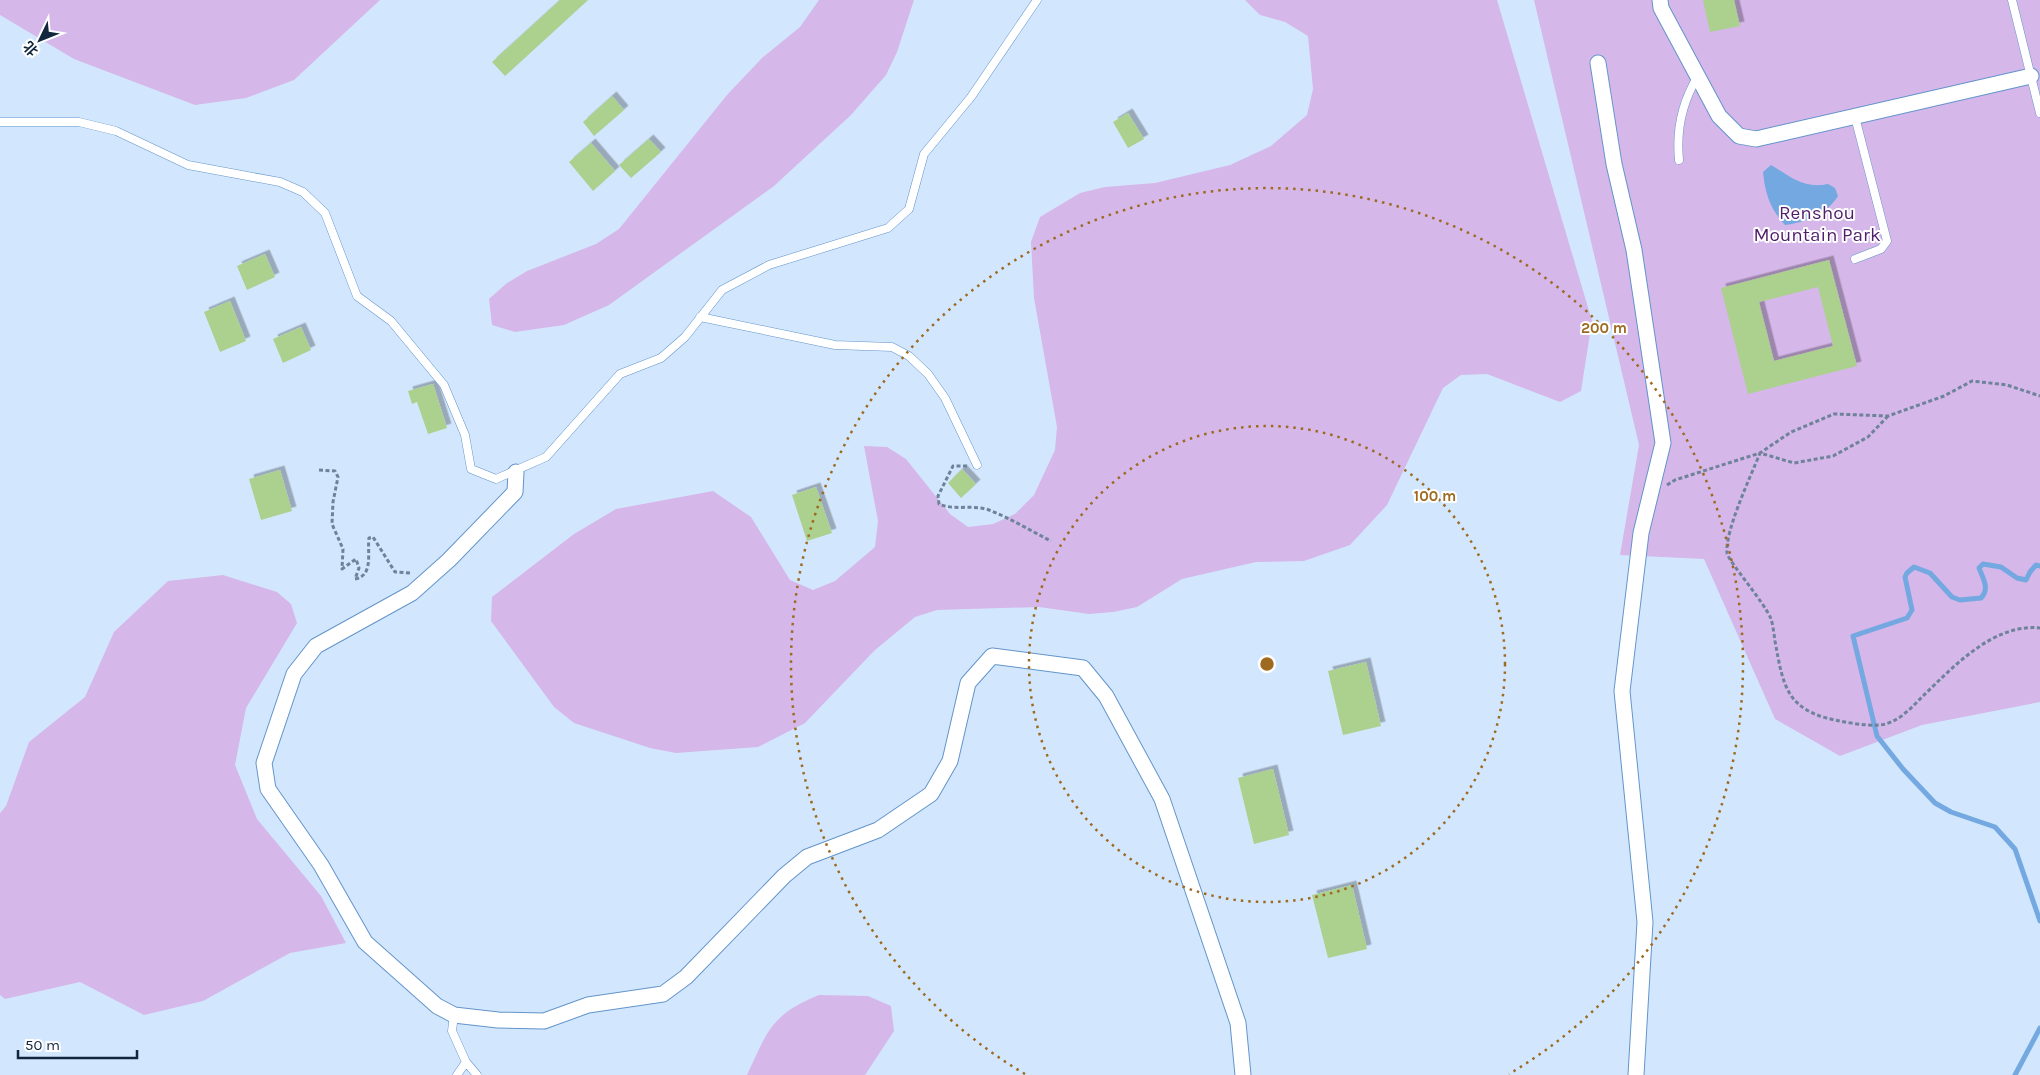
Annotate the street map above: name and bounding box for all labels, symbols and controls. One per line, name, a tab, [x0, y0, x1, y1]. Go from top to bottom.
north arrow	[15, 15, 65, 65]
text: 北	[20, 38, 42, 59]
park label: Renshou Mountain Park	[1753, 202, 1881, 246]
text: 200 m	[1581, 319, 1627, 337]
text: 100 m	[1414, 487, 1456, 505]
centre of rings	[1258, 655, 1276, 673]
scale bar	[18, 1028, 136, 1060]
text: 50 m	[25, 1036, 60, 1054]

